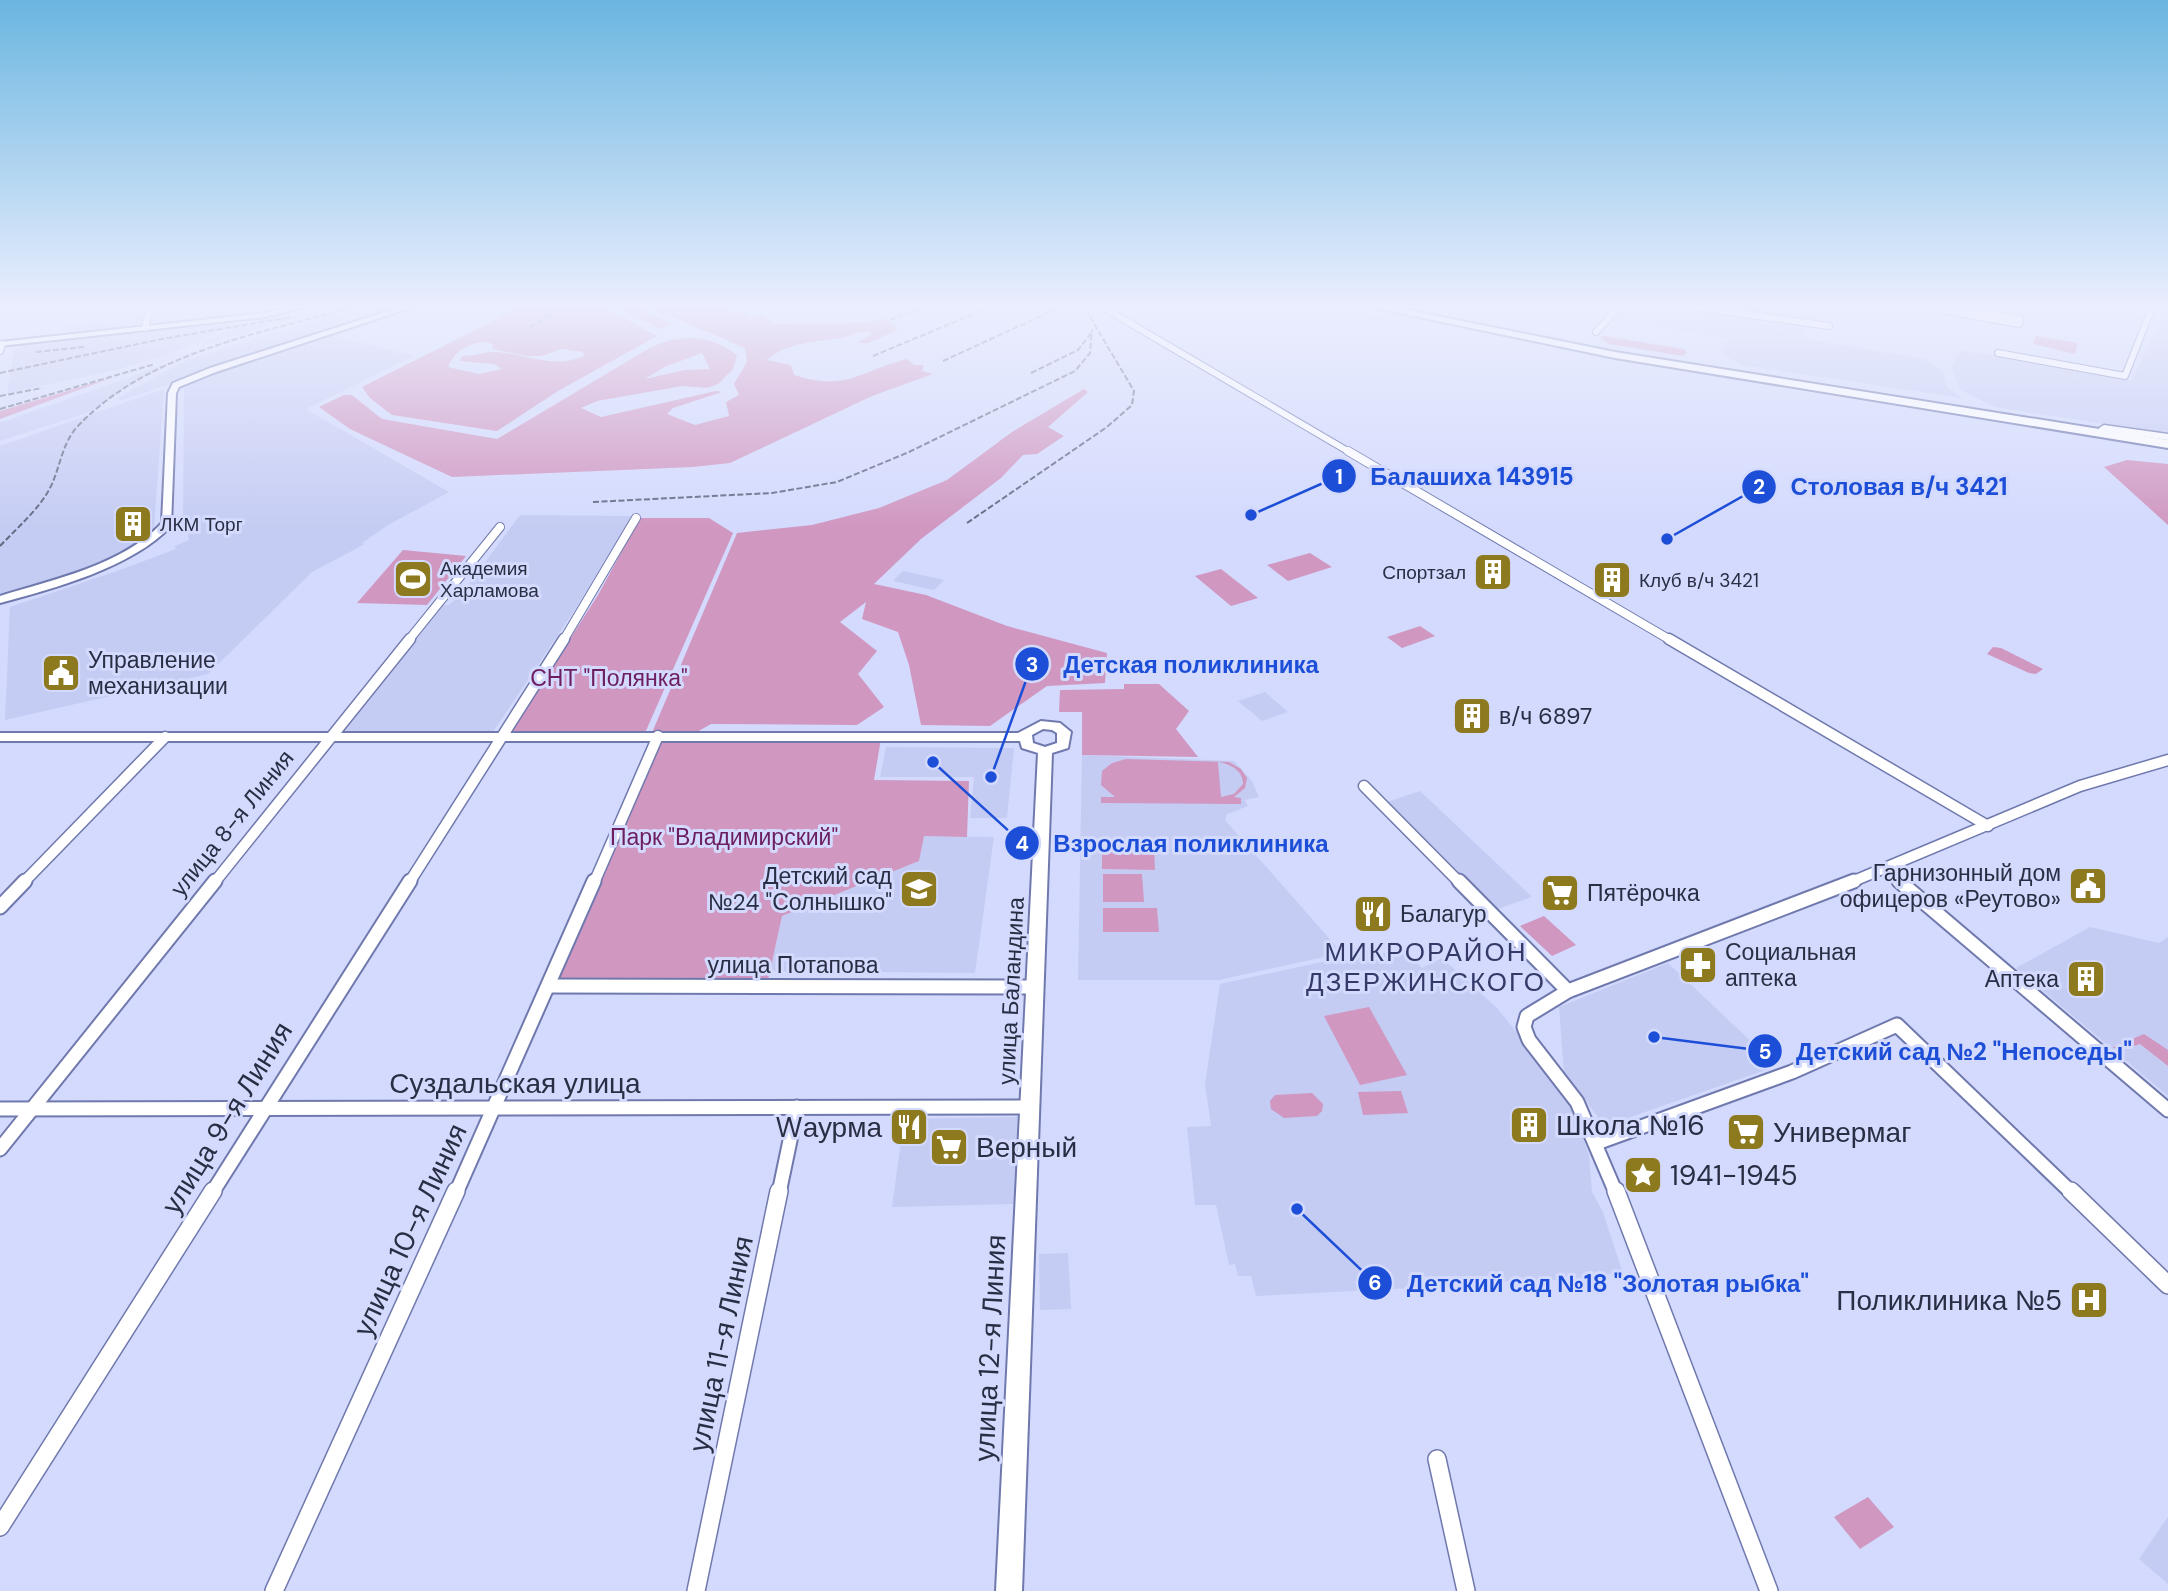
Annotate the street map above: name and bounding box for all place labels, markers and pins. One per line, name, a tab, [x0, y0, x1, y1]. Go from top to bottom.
callout: Балашиха 143915	[1322, 454, 1588, 499]
callout: Столовая в/ч 3421	[1742, 464, 2022, 509]
building icon: ЛКМ Торг	[112, 503, 154, 545]
place label: ЛКМ Торг	[160, 512, 243, 537]
building icon: Спортзал	[1472, 551, 1514, 593]
place label: Академия Харламова	[440, 556, 539, 603]
sports icon: Академия Харламова	[392, 558, 434, 600]
building icon: Клуб в/ч 3421	[1591, 559, 1633, 601]
place label: Спортзал	[1382, 560, 1466, 585]
place label: Клуб в/ч 3421	[1639, 568, 1759, 593]
callout: Детская поликлиника	[1014, 642, 1333, 687]
place label: Управление механизации	[88, 645, 228, 701]
public building icon: Управление механизации	[40, 652, 82, 694]
building icon: в/ч 6897	[1451, 695, 1493, 737]
place label: в/ч 6897	[1499, 701, 1592, 731]
callout: Взрослая поликлиника	[1005, 821, 1343, 866]
place label: Гарнизонный дом офицеров «Реутово»	[1840, 858, 2061, 914]
place label: Детский сад №24 "Солнышко"	[708, 861, 893, 917]
public building icon: Гарнизонный дом офицеров «Реутово»	[2067, 865, 2109, 907]
school or university icon: Детский сад №24 "Солнышко"	[898, 868, 940, 910]
supermarket icon: Пятёрочка	[1539, 872, 1581, 914]
place label: Пятёрочка	[1587, 878, 1700, 908]
restaurant icon: Балагур	[1352, 893, 1394, 935]
place label: Балагур	[1400, 899, 1487, 929]
place label: Социальная аптека	[1725, 937, 1857, 993]
pharmacy icon: Социальная аптека	[1677, 944, 1719, 986]
building icon: Аптека	[2065, 958, 2107, 1000]
place label: Аптека	[1985, 964, 2059, 994]
callout: Детский сад №2 "Непоседы"	[1747, 1029, 2146, 1074]
building icon: Школа №16	[1508, 1104, 1550, 1146]
restaurant icon: Wаурма	[888, 1106, 930, 1148]
place label: Школа №16	[1556, 1107, 1705, 1144]
place label: Wаурма	[776, 1109, 882, 1146]
supermarket icon: Универмаг	[1725, 1111, 1767, 1153]
place label: Универмаг	[1773, 1114, 1911, 1151]
supermarket icon: Верный	[928, 1126, 970, 1168]
place label: Верный	[976, 1129, 1077, 1166]
place icon: 1941-1945	[1622, 1154, 1664, 1196]
place label: 1941-1945	[1670, 1157, 1798, 1194]
callout: Детский сад №18 "Золотая рыбка"	[1358, 1261, 1823, 1306]
hospital icon: Поликлиника №5	[2068, 1279, 2110, 1321]
place label: Поликлиника №5	[1836, 1282, 2062, 1319]

